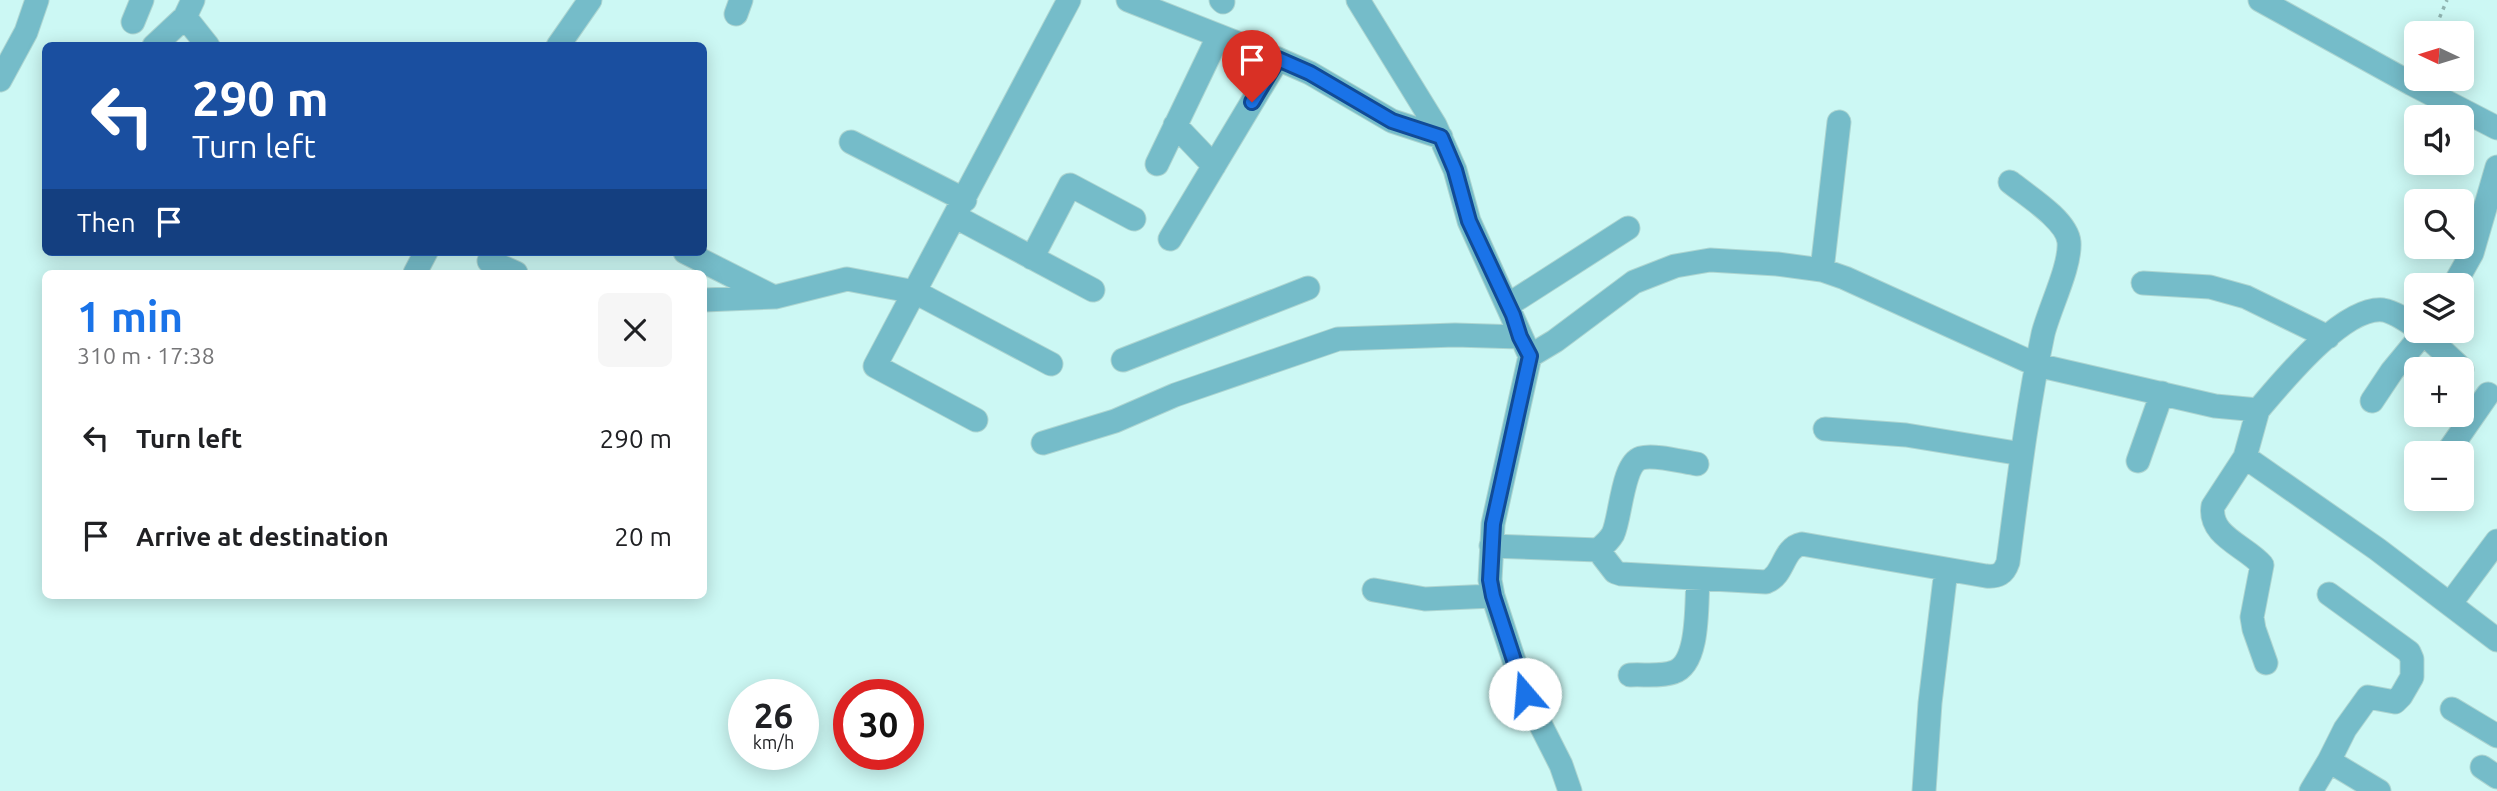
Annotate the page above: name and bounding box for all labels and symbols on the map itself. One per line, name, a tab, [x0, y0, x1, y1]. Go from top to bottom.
north arrow	[2404, 21, 2474, 91]
pin	[1222, 30, 1282, 102]
position arrow	[1488, 657, 1562, 731]
speed limit sign: 30	[833, 679, 924, 770]

